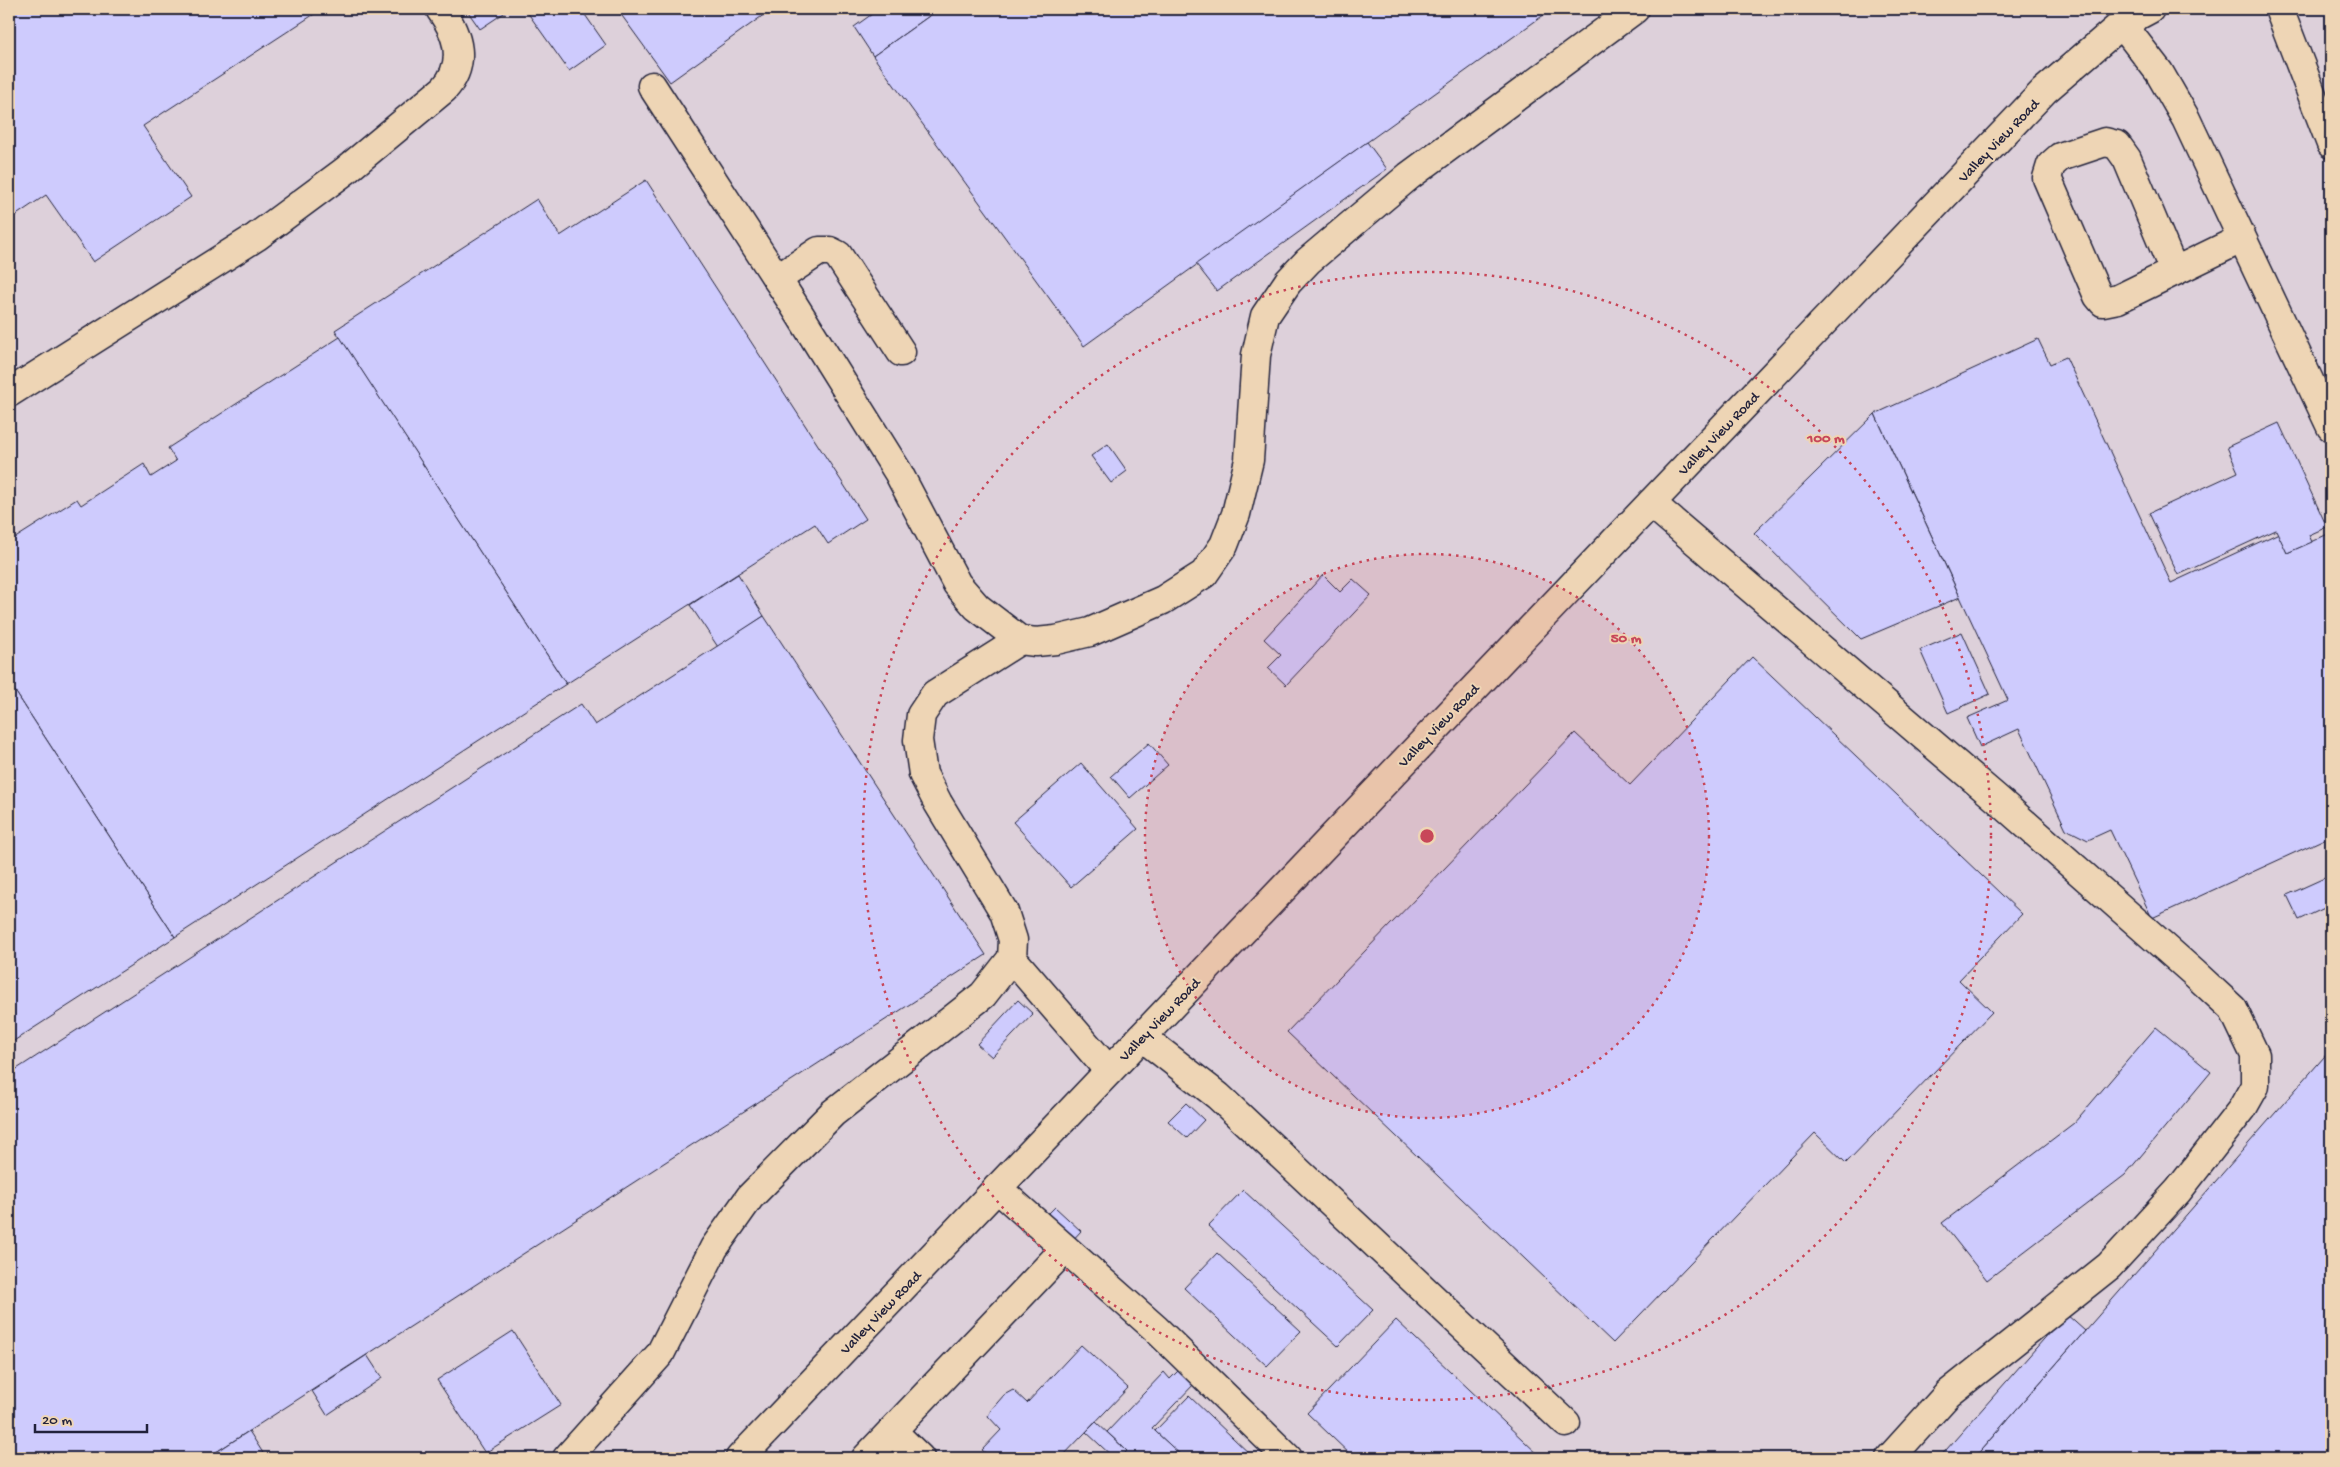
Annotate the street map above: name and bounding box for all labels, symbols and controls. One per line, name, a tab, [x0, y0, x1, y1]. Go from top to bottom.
street label: Valley View Road	[1954, 95, 2045, 188]
street label: Valley View Road	[1674, 388, 1765, 481]
text: 100 m	[1806, 430, 1845, 448]
text: 50 m	[1611, 630, 1642, 648]
street label: Valley View Road	[1394, 680, 1485, 773]
centre of rings	[1418, 827, 1436, 845]
street label: Valley View Road	[1115, 974, 1206, 1067]
street label: Valley View Road	[836, 1267, 927, 1360]
scale bar	[35, 1402, 148, 1434]
text: 20 m	[42, 1412, 72, 1430]

